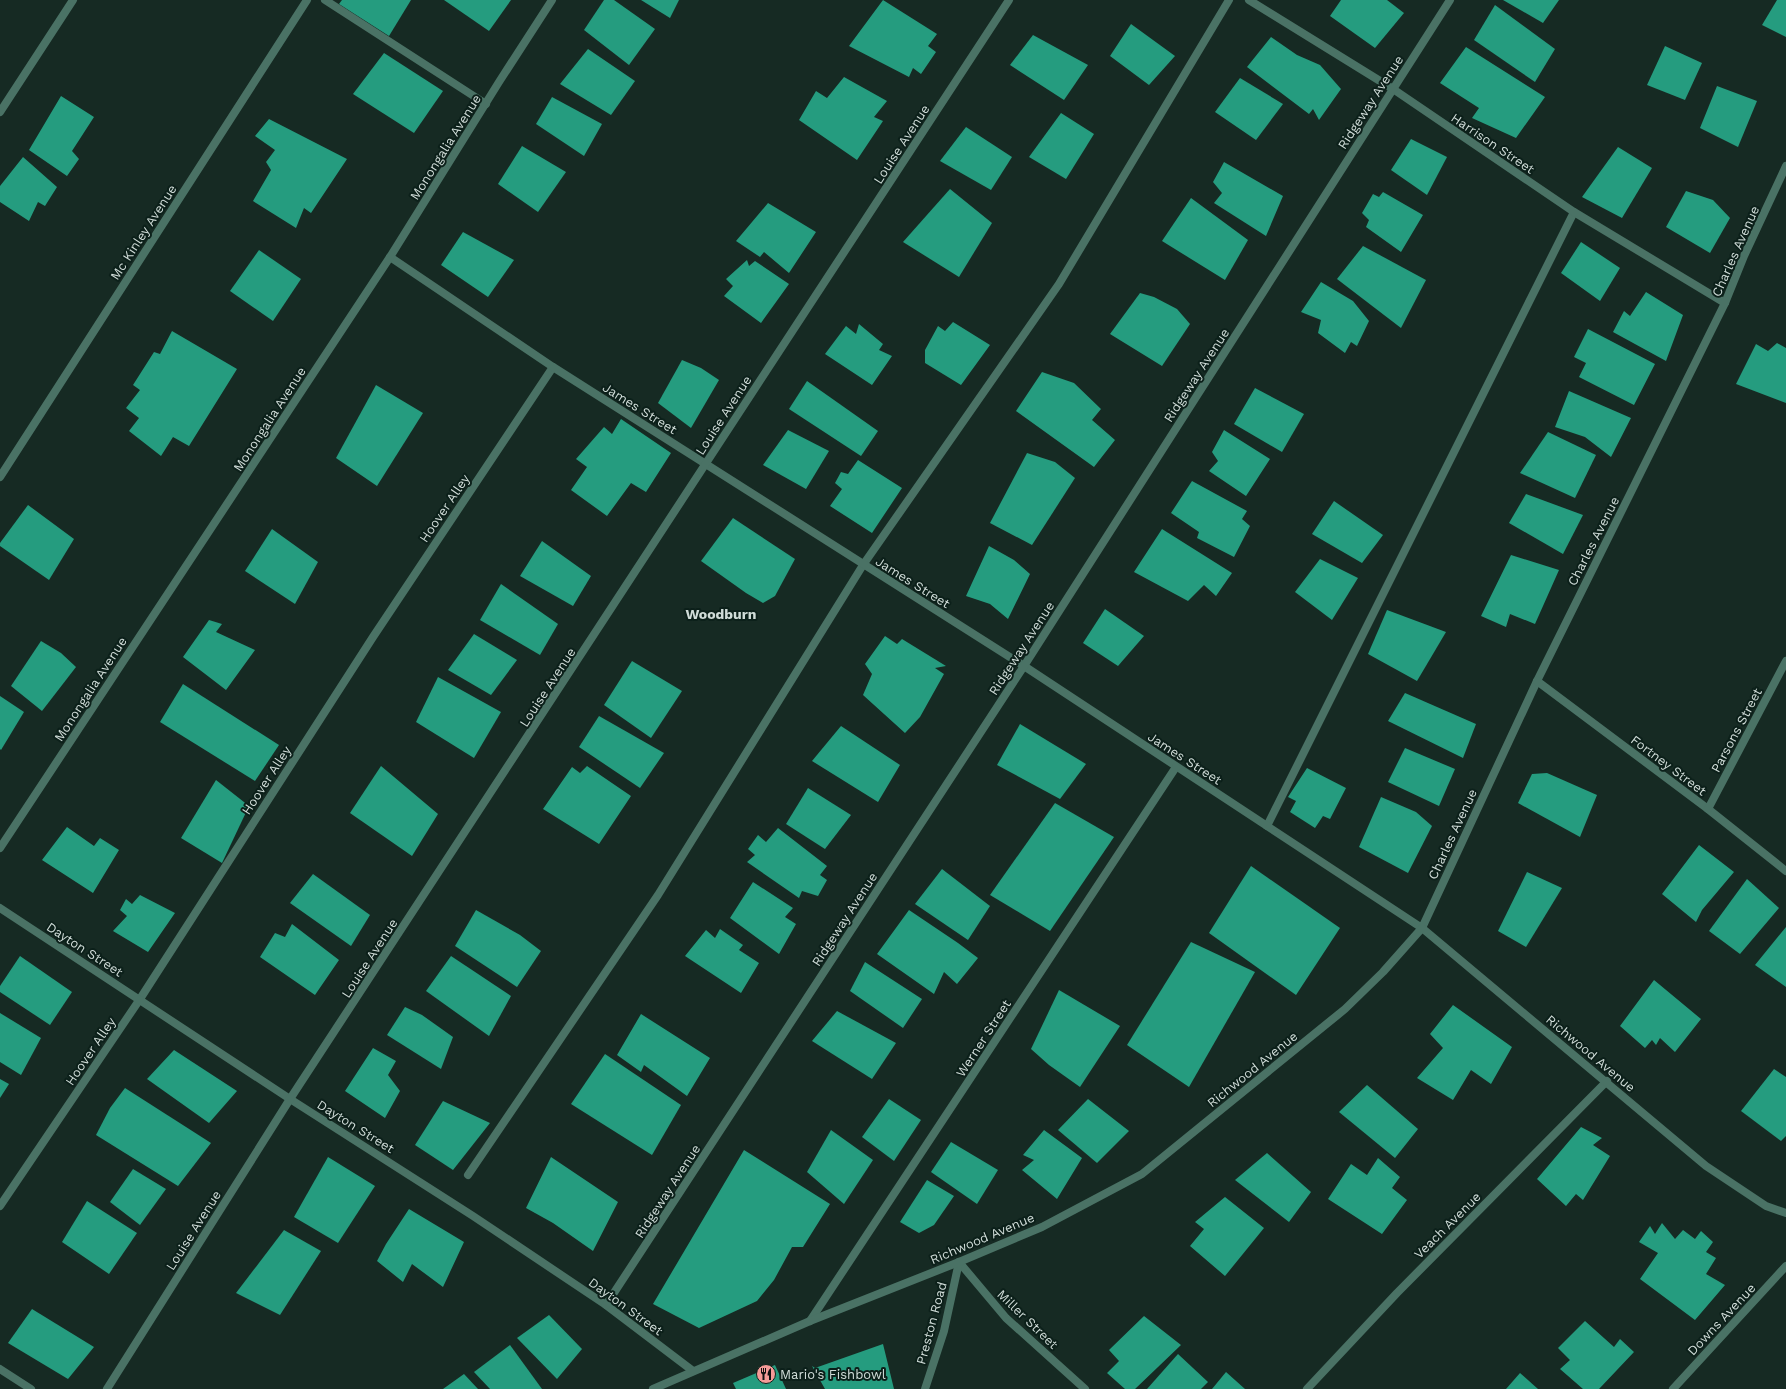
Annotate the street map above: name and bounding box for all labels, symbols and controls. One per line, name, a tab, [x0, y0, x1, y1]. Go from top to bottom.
street label: Ridgeway Avenue	[1335, 53, 1406, 152]
street label: Monongalia Avenue	[407, 92, 484, 203]
street label: Louise Avenue	[870, 102, 933, 187]
street label: Harrison Street	[1448, 110, 1538, 177]
street label: Mc Kinley Avenue	[107, 182, 180, 283]
street label: Charles Avenue	[1709, 203, 1762, 299]
street label: Ridgeway Avenue	[1161, 326, 1232, 425]
street label: Monongalia Avenue	[230, 364, 309, 474]
street label: Louise Avenue	[692, 373, 755, 458]
street label: James Street	[600, 380, 680, 438]
street label: Hoover Alley	[416, 471, 473, 545]
street label: Charles Avenue	[1565, 494, 1622, 588]
street label: James Street	[873, 554, 953, 612]
street label: Ridgeway Avenue	[986, 599, 1057, 698]
district label: Woodburn	[686, 606, 756, 622]
street label: Monongalia Avenue	[51, 634, 130, 744]
street label: Louise Avenue	[516, 645, 579, 730]
street label: Parsons Street	[1708, 685, 1765, 775]
street label: James Street	[1145, 729, 1225, 788]
street label: Fortney Street	[1628, 732, 1710, 799]
street label: Hoover Alley	[239, 743, 294, 817]
street label: Charles Avenue	[1425, 787, 1480, 882]
street label: Ridgeway Avenue	[809, 870, 880, 969]
street label: Louise Avenue	[338, 916, 401, 1001]
street label: Dayton Street	[44, 919, 126, 980]
street label: Werner Street	[953, 996, 1014, 1080]
street label: Richwood Avenue	[1543, 1012, 1638, 1095]
street label: Hoover Alley	[62, 1014, 119, 1088]
street label: Richwood Avenue	[1204, 1028, 1300, 1110]
street label: Dayton Street	[314, 1097, 397, 1156]
street label: Ridgeway Avenue	[632, 1142, 703, 1241]
street label: Louise Avenue	[163, 1188, 224, 1273]
street label: Veach Avenue	[1411, 1189, 1484, 1262]
street label: Richwood Avenue	[928, 1210, 1036, 1267]
street label: Dayton Street	[586, 1274, 666, 1339]
street label: Preston Road	[913, 1280, 950, 1366]
street label: Downs Avenue	[1684, 1280, 1758, 1358]
street label: Miller Street	[994, 1287, 1062, 1352]
restaurant icon: Mario's Fishbowl	[755, 1363, 777, 1385]
place label: Mario's Fishbowl	[780, 1367, 886, 1382]

